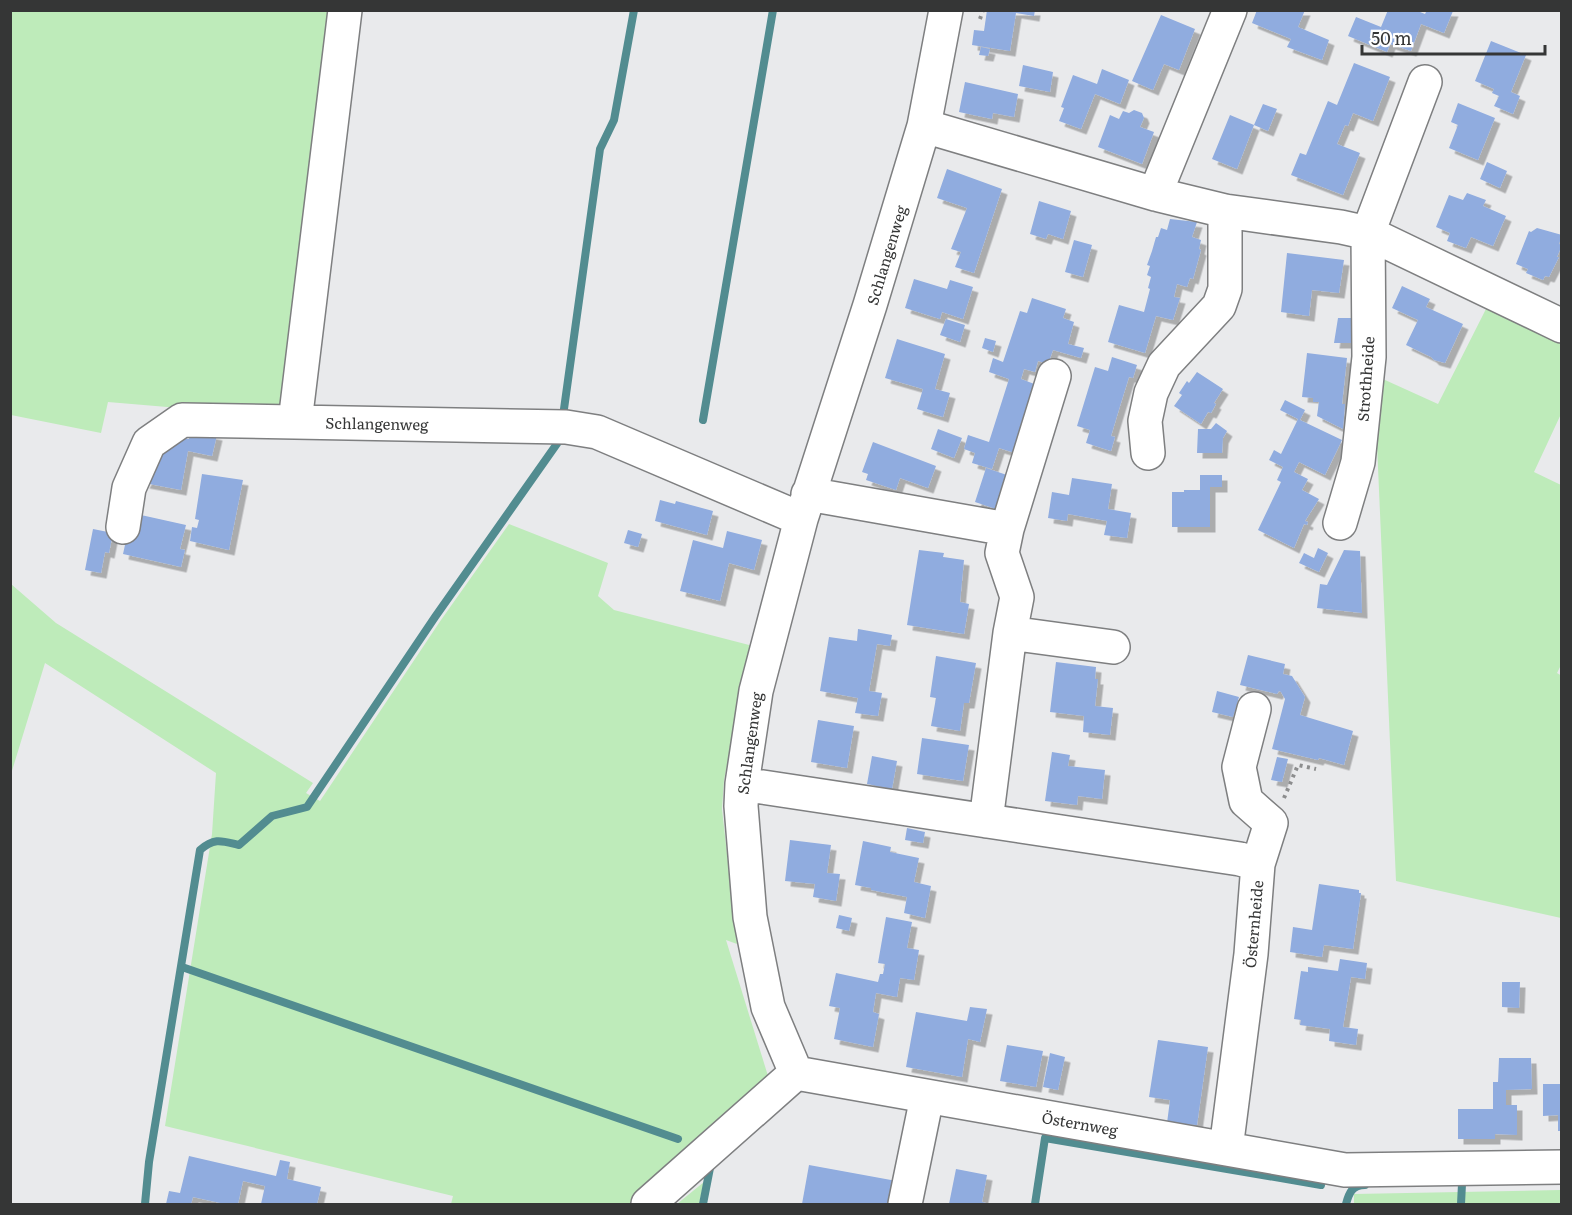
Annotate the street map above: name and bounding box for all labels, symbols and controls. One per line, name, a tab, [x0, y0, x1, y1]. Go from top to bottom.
scale bar	[1362, 18, 1545, 56]
text: 50 m	[1371, 24, 1412, 51]
street label: Schlangenweg	[860, 202, 912, 308]
street label: Strothheide	[1351, 335, 1379, 422]
street label: Schlangenweg	[325, 411, 429, 435]
street label: Schlangenweg	[730, 690, 768, 796]
street label: Östernheide	[1238, 879, 1268, 969]
street label: Östernweg	[1040, 1105, 1121, 1141]

